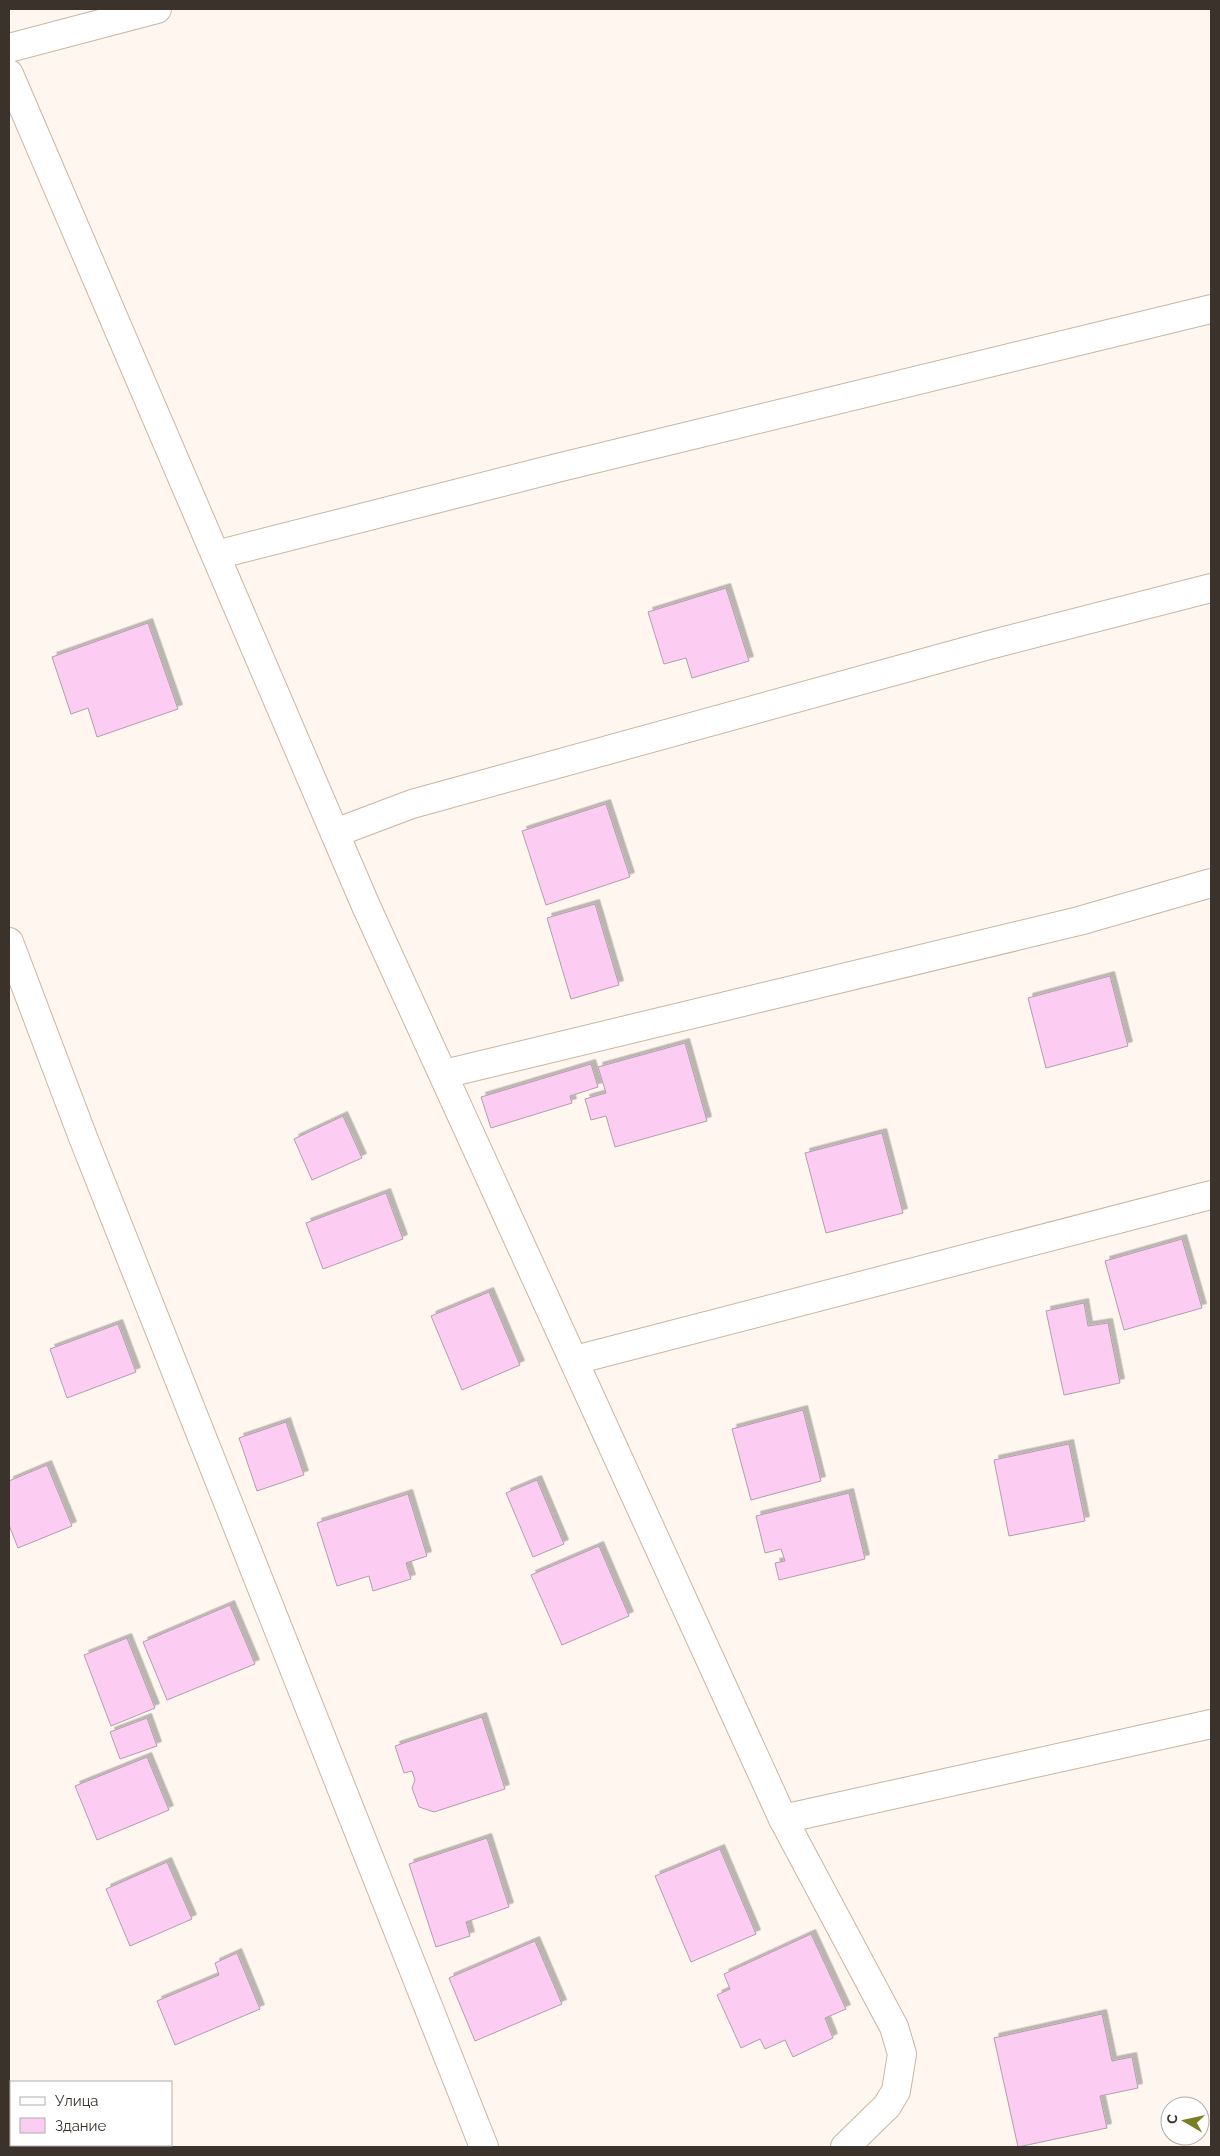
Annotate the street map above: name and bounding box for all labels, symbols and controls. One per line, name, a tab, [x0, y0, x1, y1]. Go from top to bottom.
legend	[10, 2081, 172, 2146]
text: Улица	[55, 2092, 99, 2110]
north arrow	[1160, 2096, 1210, 2146]
text: С	[1164, 2113, 1181, 2125]
text: Здание	[55, 2117, 107, 2135]

